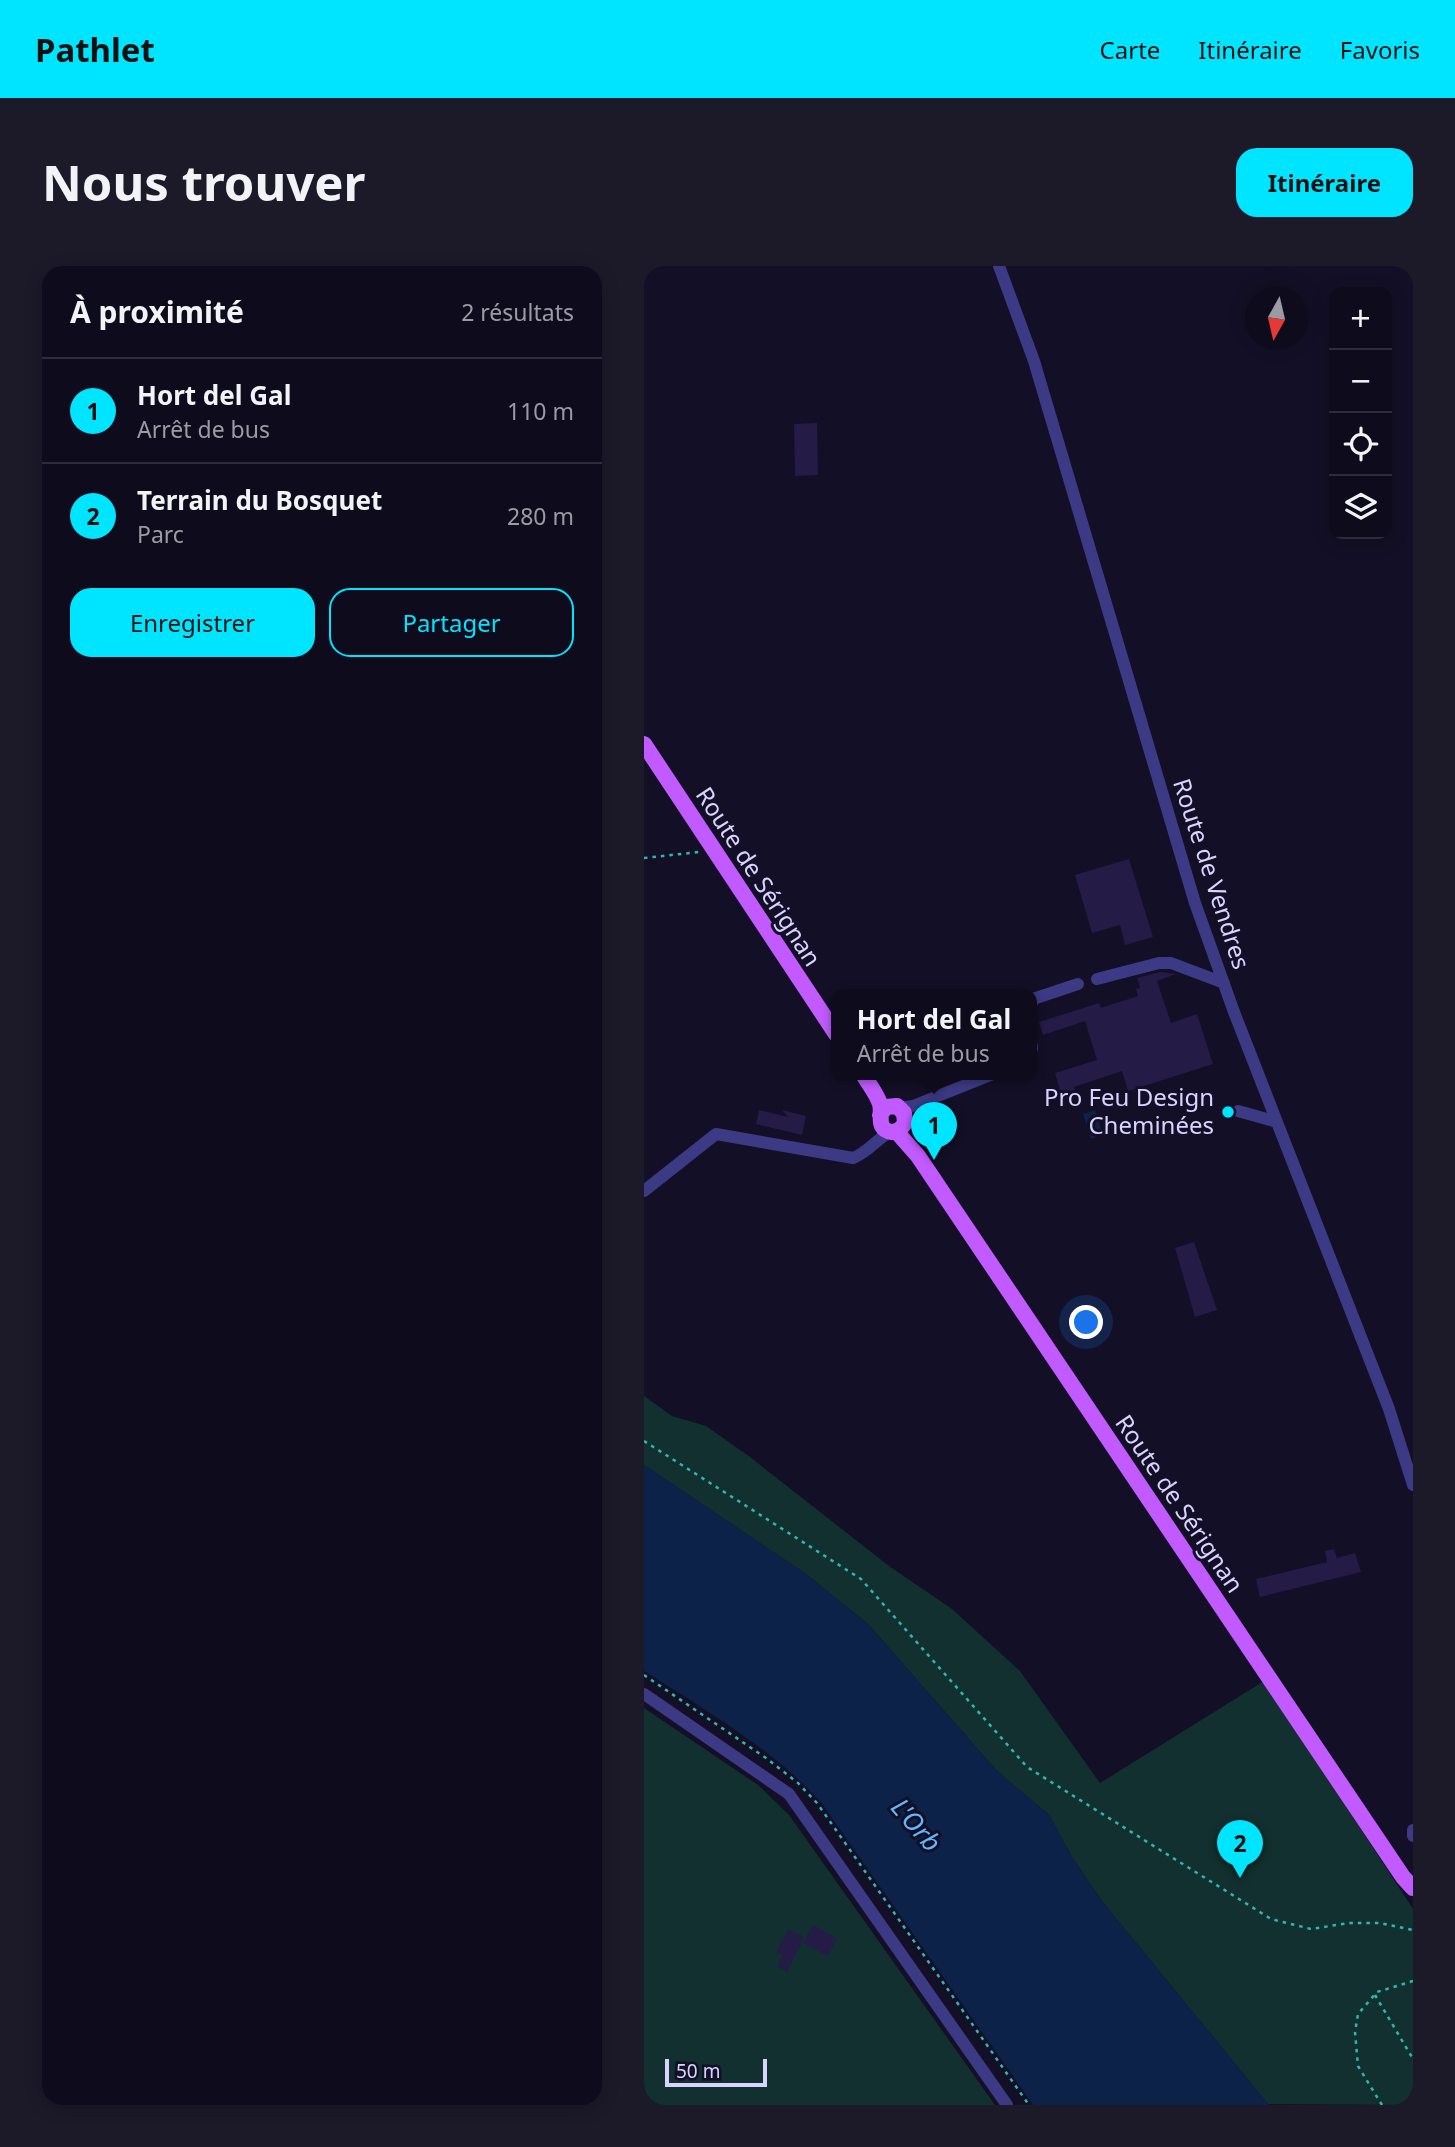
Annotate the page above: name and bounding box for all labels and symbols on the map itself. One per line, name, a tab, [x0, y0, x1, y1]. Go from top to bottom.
north arrow	[1245, 287, 1308, 350]
street label: Route de Vendres	[1166, 774, 1259, 973]
street label: Route de Sérignan	[689, 780, 830, 972]
place label: Pro Feu Design Cheminées	[1044, 1080, 1214, 1141]
pin: 1	[911, 1102, 957, 1160]
marker: Pro Feu Design Cheminées	[1220, 1104, 1236, 1120]
your location	[1069, 1305, 1103, 1339]
street label: Route de Sérignan	[1108, 1408, 1252, 1599]
water label: L'Orb	[883, 1790, 950, 1859]
pin: 2	[1217, 1820, 1263, 1878]
scale bar	[665, 2056, 766, 2088]

